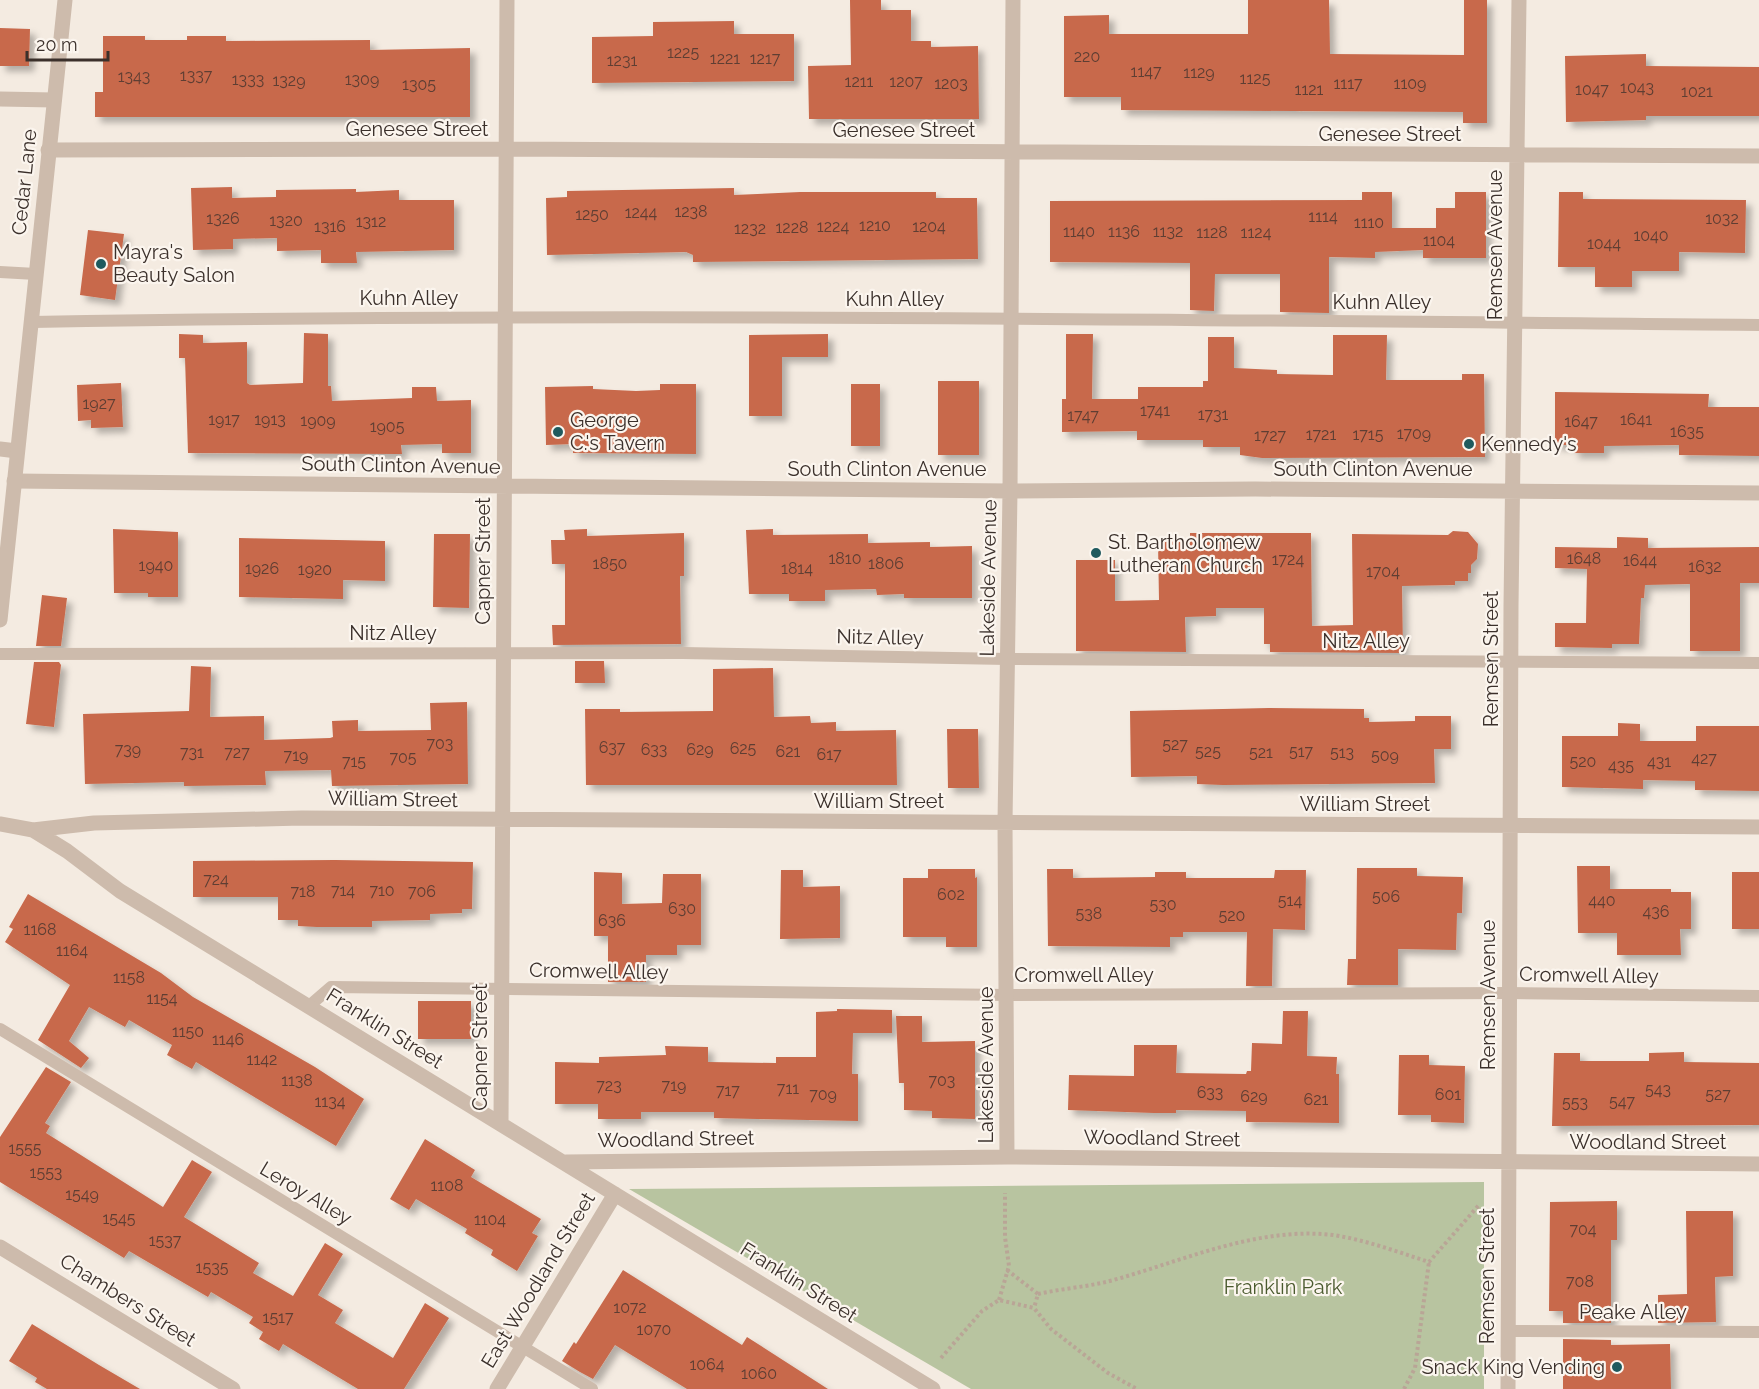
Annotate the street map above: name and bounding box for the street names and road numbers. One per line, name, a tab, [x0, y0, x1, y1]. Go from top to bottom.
street label: Genesee Street	[345, 117, 489, 141]
street label: Genesee Street	[832, 118, 976, 142]
street label: Genesee Street	[1318, 122, 1462, 146]
street label: Cedar Lane	[7, 128, 42, 236]
street label: Remsen Avenue	[1483, 169, 1507, 320]
street label: Kuhn Alley	[360, 286, 459, 310]
street label: Kuhn Alley	[846, 287, 945, 311]
street label: Kuhn Alley	[1333, 290, 1432, 314]
street label: South Clinton Avenue	[301, 451, 501, 479]
street label: South Clinton Avenue	[787, 457, 987, 481]
street label: South Clinton Avenue	[1273, 457, 1473, 481]
street label: Capner Street	[471, 497, 495, 625]
street label: Lakeside Avenue	[975, 499, 1001, 657]
street label: Remsen Street	[1479, 590, 1503, 727]
street label: Nitz Alley	[349, 621, 437, 645]
street label: Nitz Alley	[836, 624, 924, 650]
street label: Nitz Alley	[1322, 629, 1410, 653]
street label: William Street	[328, 786, 459, 812]
street label: William Street	[814, 789, 944, 813]
street label: William Street	[1300, 792, 1430, 816]
street label: Remsen Avenue	[1476, 919, 1500, 1070]
street label: Cromwell Alley	[529, 958, 669, 984]
street label: Cromwell Alley	[1519, 962, 1659, 988]
street label: Cromwell Alley	[1014, 963, 1154, 987]
street label: Franklin Street	[322, 983, 448, 1074]
street label: Capner Street	[468, 983, 492, 1111]
street label: Lakeside Avenue	[974, 986, 998, 1144]
street label: Woodland Street	[1083, 1125, 1241, 1151]
street label: Woodland Street	[597, 1126, 755, 1152]
street label: Woodland Street	[1570, 1130, 1727, 1154]
street label: Leroy Alley	[256, 1156, 356, 1230]
street label: East Woodland Street	[476, 1188, 600, 1372]
street label: Remsen Street	[1475, 1207, 1499, 1344]
street label: Franklin Street	[736, 1237, 862, 1328]
street label: Chambers Street	[56, 1248, 201, 1352]
street label: Peake Alley	[1579, 1300, 1687, 1324]

